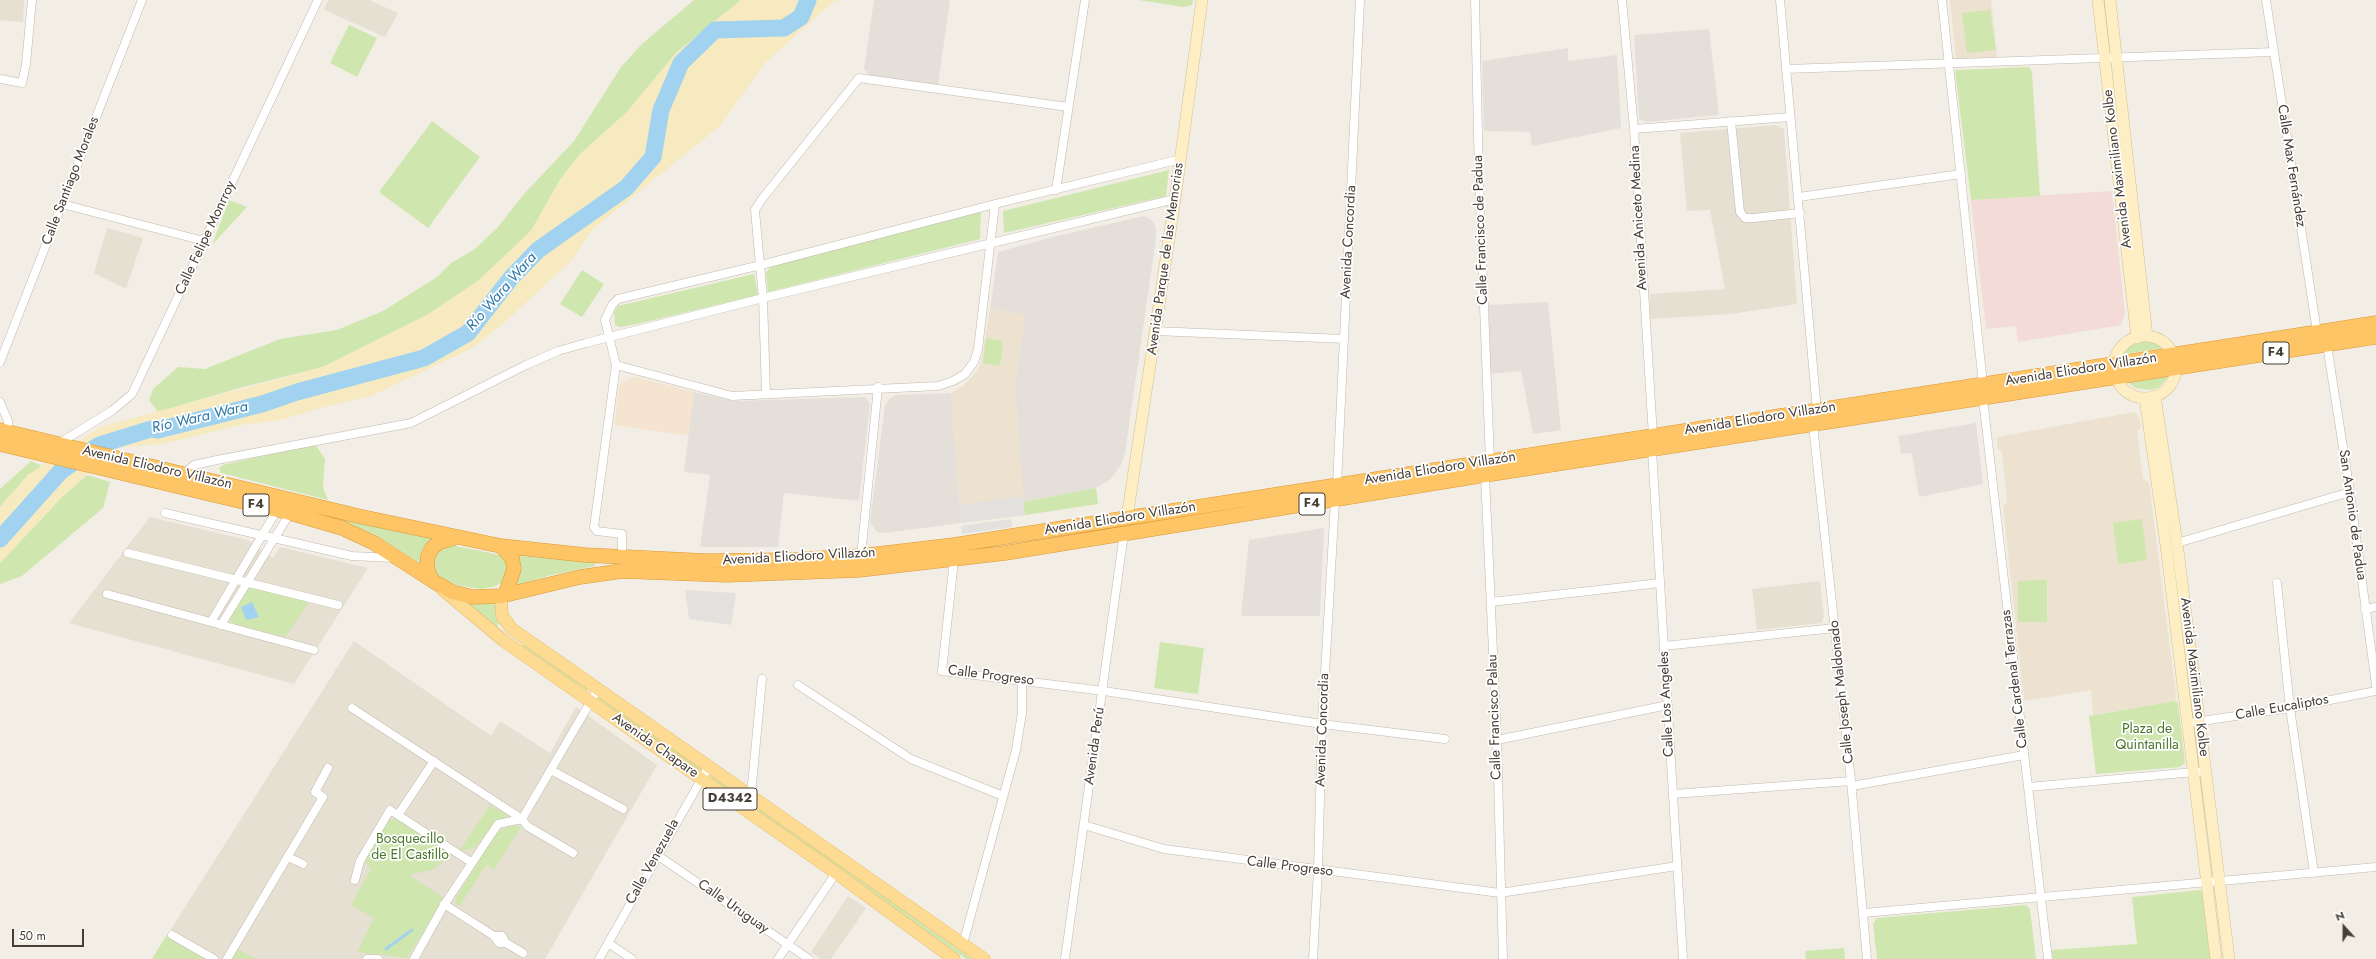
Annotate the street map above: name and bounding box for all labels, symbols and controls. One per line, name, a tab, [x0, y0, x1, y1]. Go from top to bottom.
street label: Avenida Maximiliano Kolbe	[2100, 89, 2136, 249]
street label: Calle Max Fernández	[2273, 104, 2309, 228]
street label: Calle Santiago Morales	[39, 114, 103, 248]
street label: Avenida Aniceto Medina	[1627, 145, 1651, 291]
street label: Calle Francisco de Padua	[1470, 155, 1492, 305]
street label: Avenida Parque de las Memorias	[1144, 162, 1188, 356]
street label: Calle Felipe Monrroy	[172, 178, 240, 298]
street label: Avenida Concordia	[1338, 185, 1360, 299]
water label: Río Wara Wara	[463, 249, 541, 335]
road number: F4	[2263, 342, 2289, 364]
street label: Avenida Eliodoro Villazón	[2004, 350, 2158, 390]
water label: Río Wara Wara	[150, 398, 250, 438]
street label: Avenida Eliodoro Villazón	[1683, 399, 1837, 439]
street label: Avenida Eliodoro Villazón	[81, 443, 233, 493]
street label: Avenida Eliodoro Villazón	[1363, 449, 1517, 489]
street label: San Antonio de Padua	[2335, 449, 2369, 581]
road number: F4	[1299, 493, 1325, 515]
road number: F4	[243, 494, 269, 516]
street label: Avenida Eliodoro Villazón	[1043, 499, 1197, 539]
street label: Avenida Eliodoro Villazón	[722, 545, 876, 569]
street label: Avenida Maximiliano Kolbe	[2176, 597, 2212, 757]
street label: Calle Cardenal Terrazas	[1998, 609, 2032, 749]
street label: Calle Joseph Maldonado	[1826, 619, 1858, 765]
street label: Calle Los Angeles	[1656, 651, 1678, 757]
street label: Calle Francisco Palau	[1484, 654, 1506, 780]
street label: Calle Progreso	[947, 662, 1035, 690]
street label: Avenida Concordia	[1313, 673, 1333, 787]
street label: Calle Eucaliptos	[2234, 692, 2330, 724]
street label: Avenida Perú	[1081, 706, 1109, 786]
street label: Avenida Chapare	[608, 710, 702, 782]
park label: Plaza de Quintanilla	[2115, 722, 2179, 754]
road number: D4342	[703, 788, 757, 810]
street label: Calle Venezuela	[623, 817, 683, 907]
park label: Bosquecillo de El Castillo	[371, 832, 449, 864]
street label: Calle Progreso	[1246, 853, 1334, 881]
street label: Calle Uruguay	[694, 876, 772, 938]
north arrow	[2324, 907, 2364, 947]
text: N	[2333, 907, 2347, 925]
scale bar	[14, 921, 86, 947]
text: 50 m	[19, 927, 46, 945]

